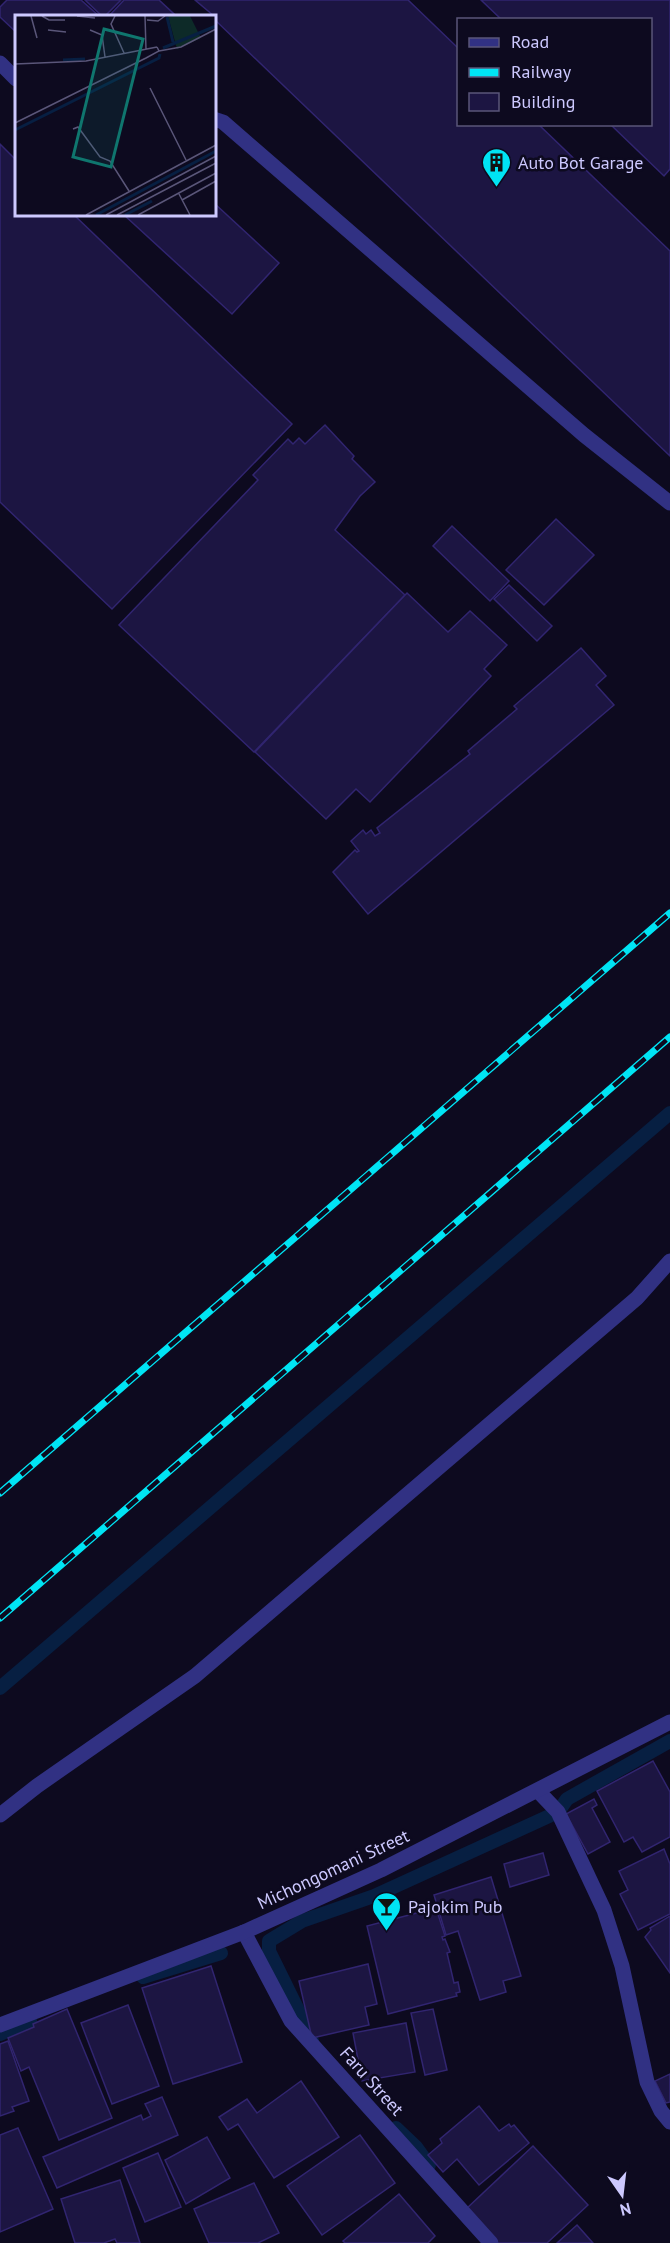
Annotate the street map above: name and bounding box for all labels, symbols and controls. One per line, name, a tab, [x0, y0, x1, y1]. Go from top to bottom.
inset map	[15, 15, 216, 216]
legend	[457, 18, 652, 126]
text: Road	[511, 30, 549, 53]
text: Railway	[511, 60, 572, 83]
text: Building	[511, 90, 575, 113]
building icon: Auto Bot Garage	[481, 146, 513, 188]
place label: Auto Bot Garage	[518, 151, 643, 174]
street label: Michongomani Street	[253, 1824, 413, 1914]
bar icon: Pajokim Pub	[371, 1890, 403, 1932]
place label: Pajokim Pub	[408, 1895, 503, 1918]
street label: Faru Street	[335, 2042, 409, 2120]
north arrow	[592, 2165, 652, 2225]
text: N	[618, 2199, 633, 2221]

